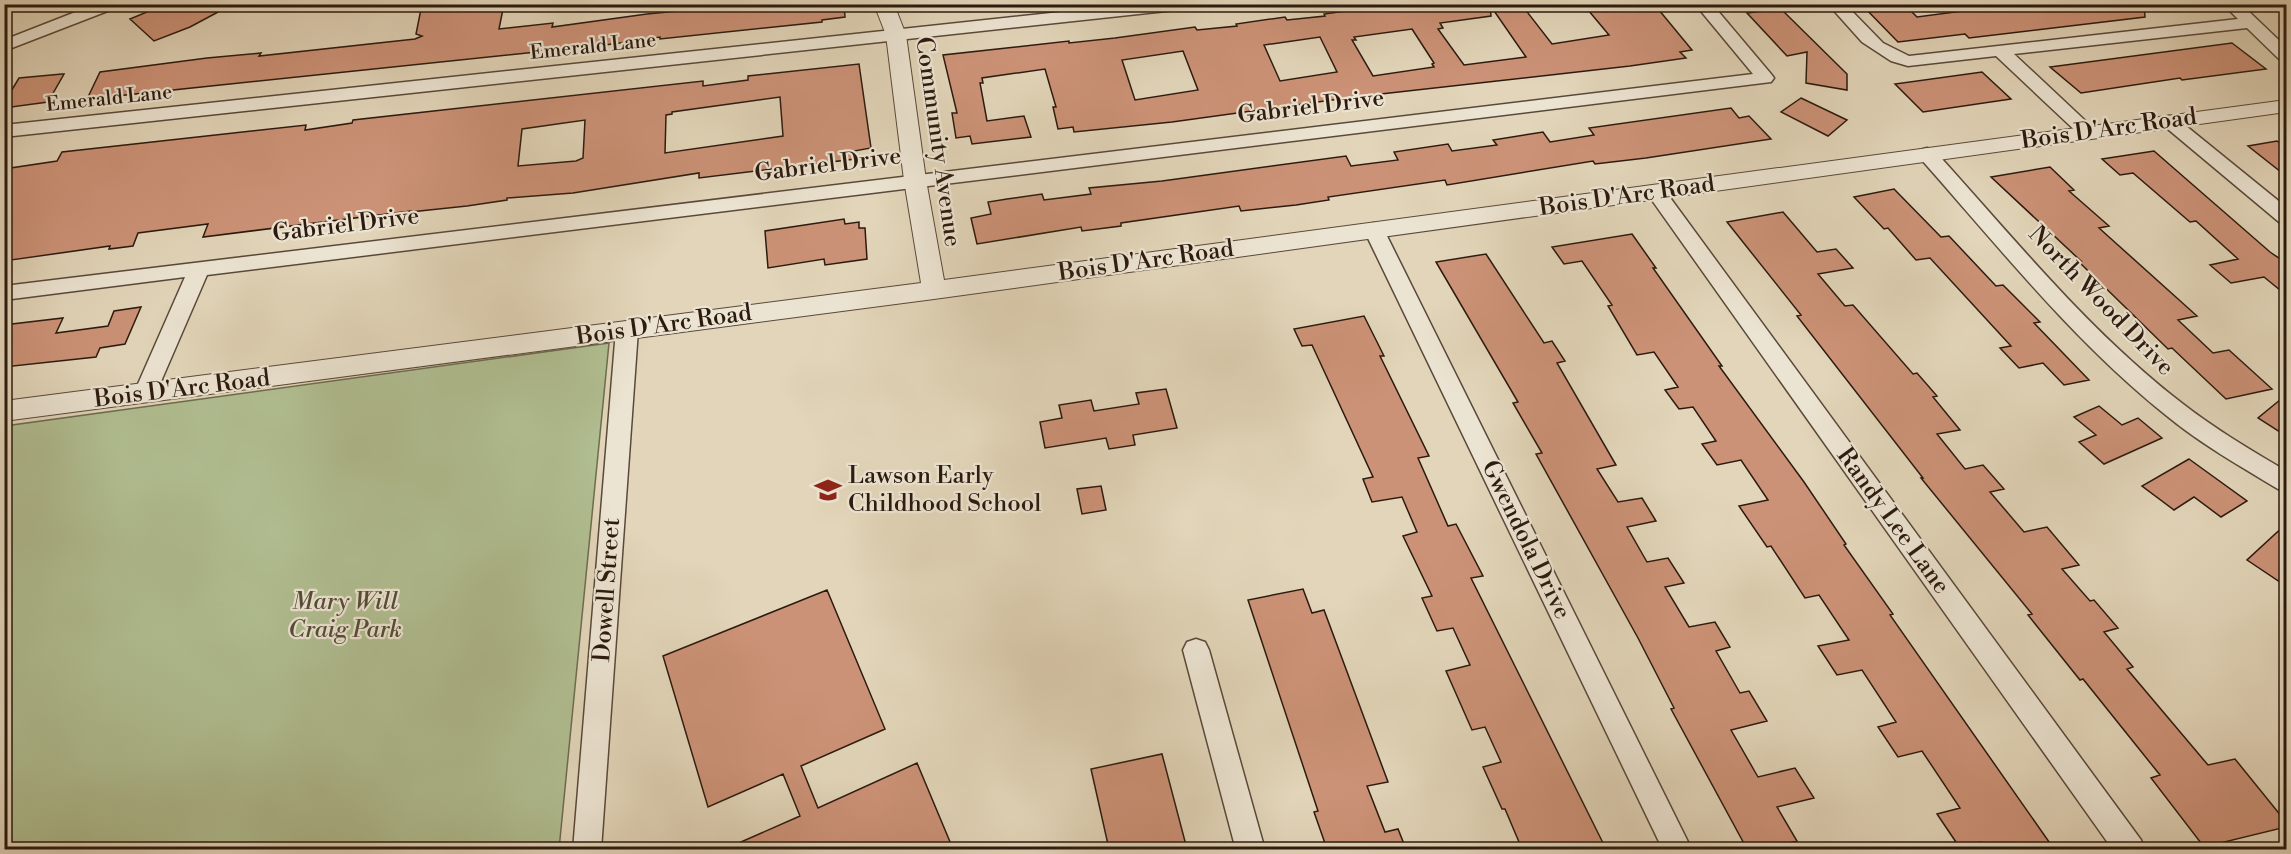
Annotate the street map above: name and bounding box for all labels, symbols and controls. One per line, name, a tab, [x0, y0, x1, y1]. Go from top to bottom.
street label: Emerald Lane	[529, 28, 657, 66]
street label: Community Avenue	[908, 35, 968, 249]
street label: Emerald Lane	[45, 80, 173, 118]
street label: Gabriel Drive	[1236, 83, 1386, 131]
street label: Bois D'Arc Road	[2018, 102, 2199, 156]
street label: Gabriel Drive	[753, 141, 903, 189]
street label: Bois D'Arc Road	[1536, 169, 1717, 223]
street label: Gabriel Drive	[271, 201, 421, 249]
street label: North Wood Drive	[2022, 220, 2180, 382]
street label: Bois D'Arc Road	[1055, 234, 1236, 288]
street label: Bois D'Arc Road	[573, 298, 754, 352]
street label: Bois D'Arc Road	[91, 363, 272, 415]
street label: Randy Lee Lane	[1830, 442, 1956, 600]
street label: Gwendola Drive	[1475, 456, 1577, 624]
place label: Lawson Early Childhood School	[848, 461, 1041, 519]
school or university icon: Lawson Early Childhood School	[813, 475, 843, 505]
street label: Dowell Street	[587, 516, 627, 663]
park label: Mary Will Craig Park	[288, 587, 402, 645]

